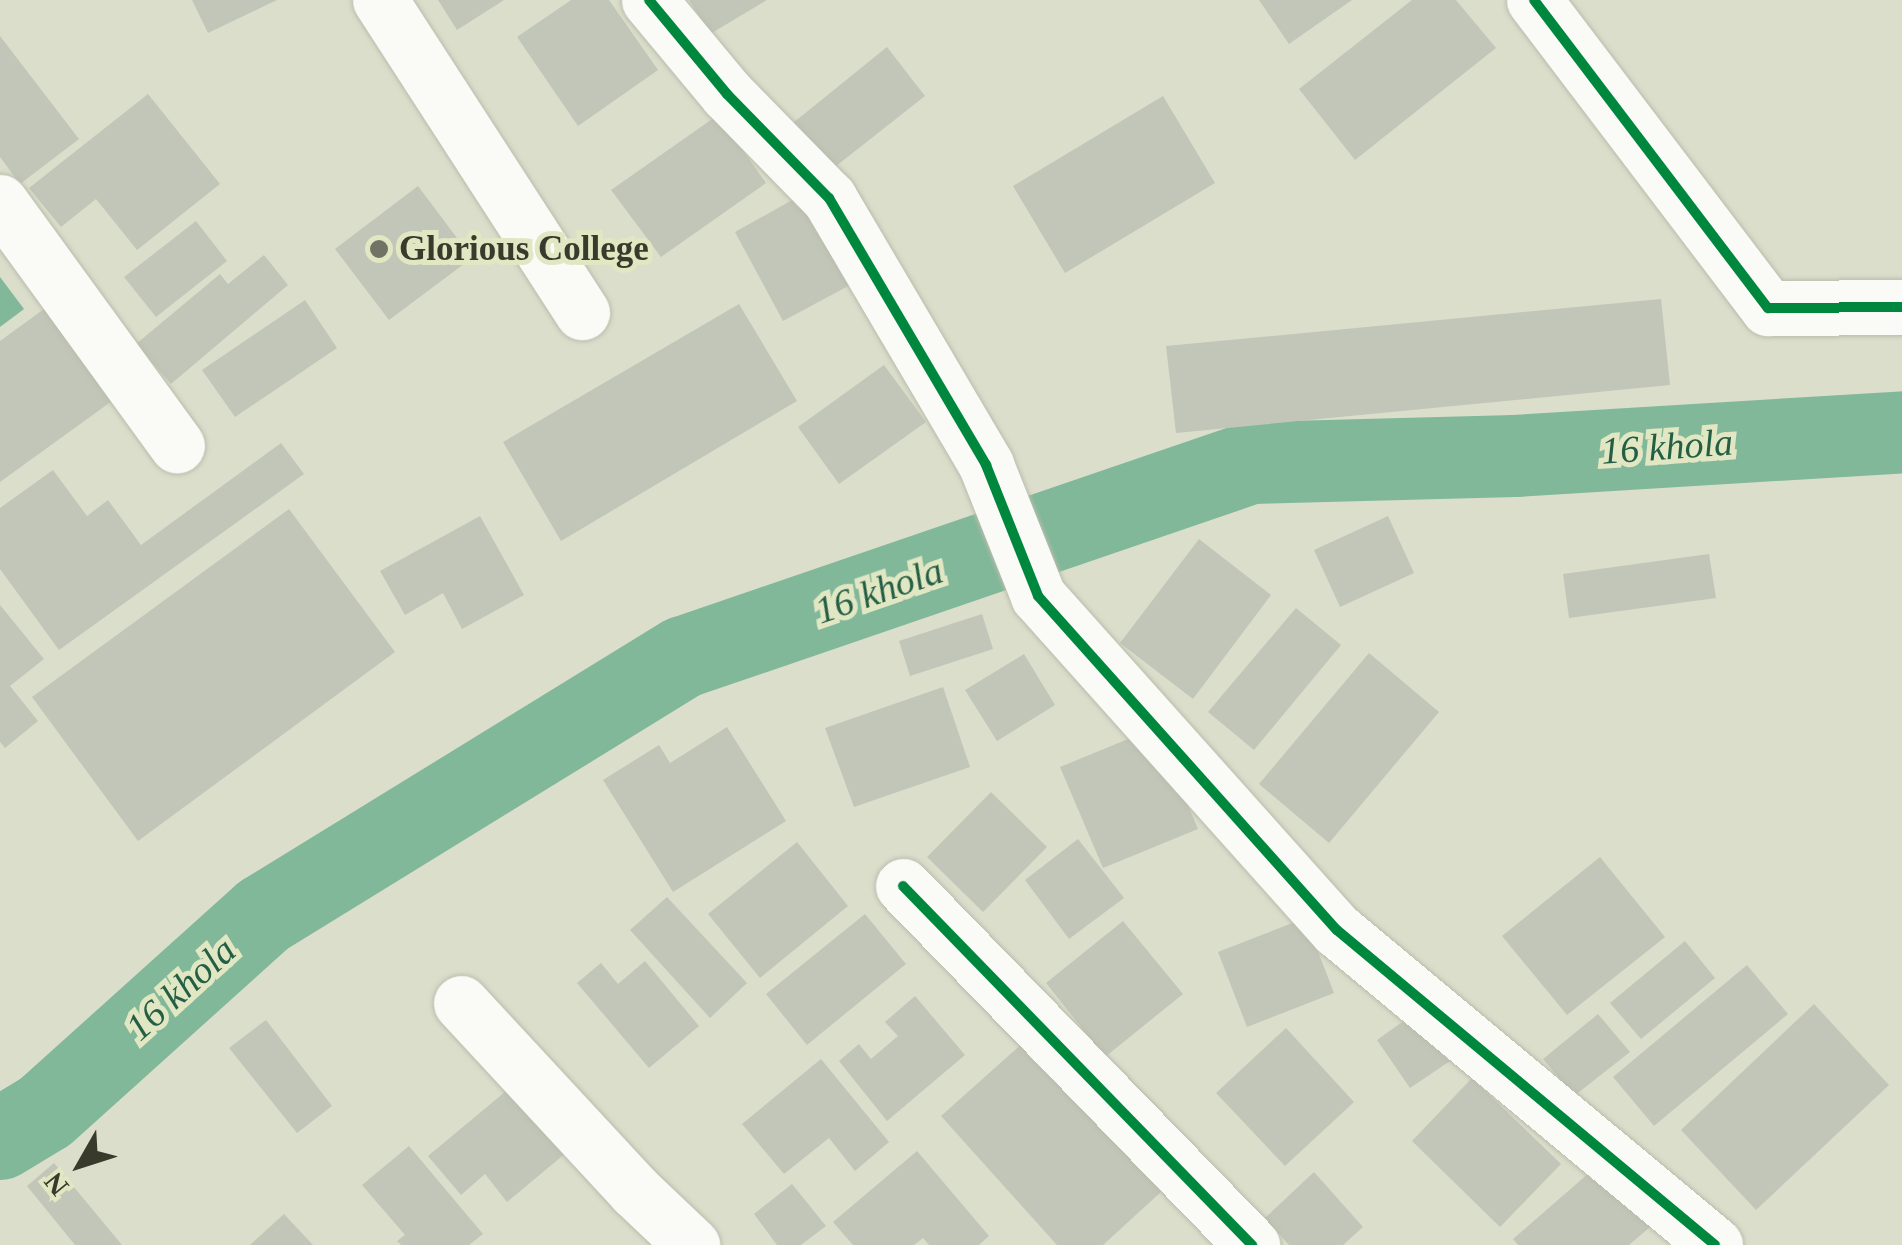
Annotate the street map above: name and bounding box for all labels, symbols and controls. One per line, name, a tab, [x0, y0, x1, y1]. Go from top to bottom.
place label: Glorious College	[399, 228, 649, 270]
marker: Glorious College	[368, 238, 390, 260]
water label: 16 khola	[1600, 420, 1734, 474]
water label: 16 khola	[809, 548, 949, 634]
water label: 16 khola	[117, 928, 245, 1050]
north arrow	[30, 1115, 130, 1215]
text: N	[38, 1167, 75, 1202]

